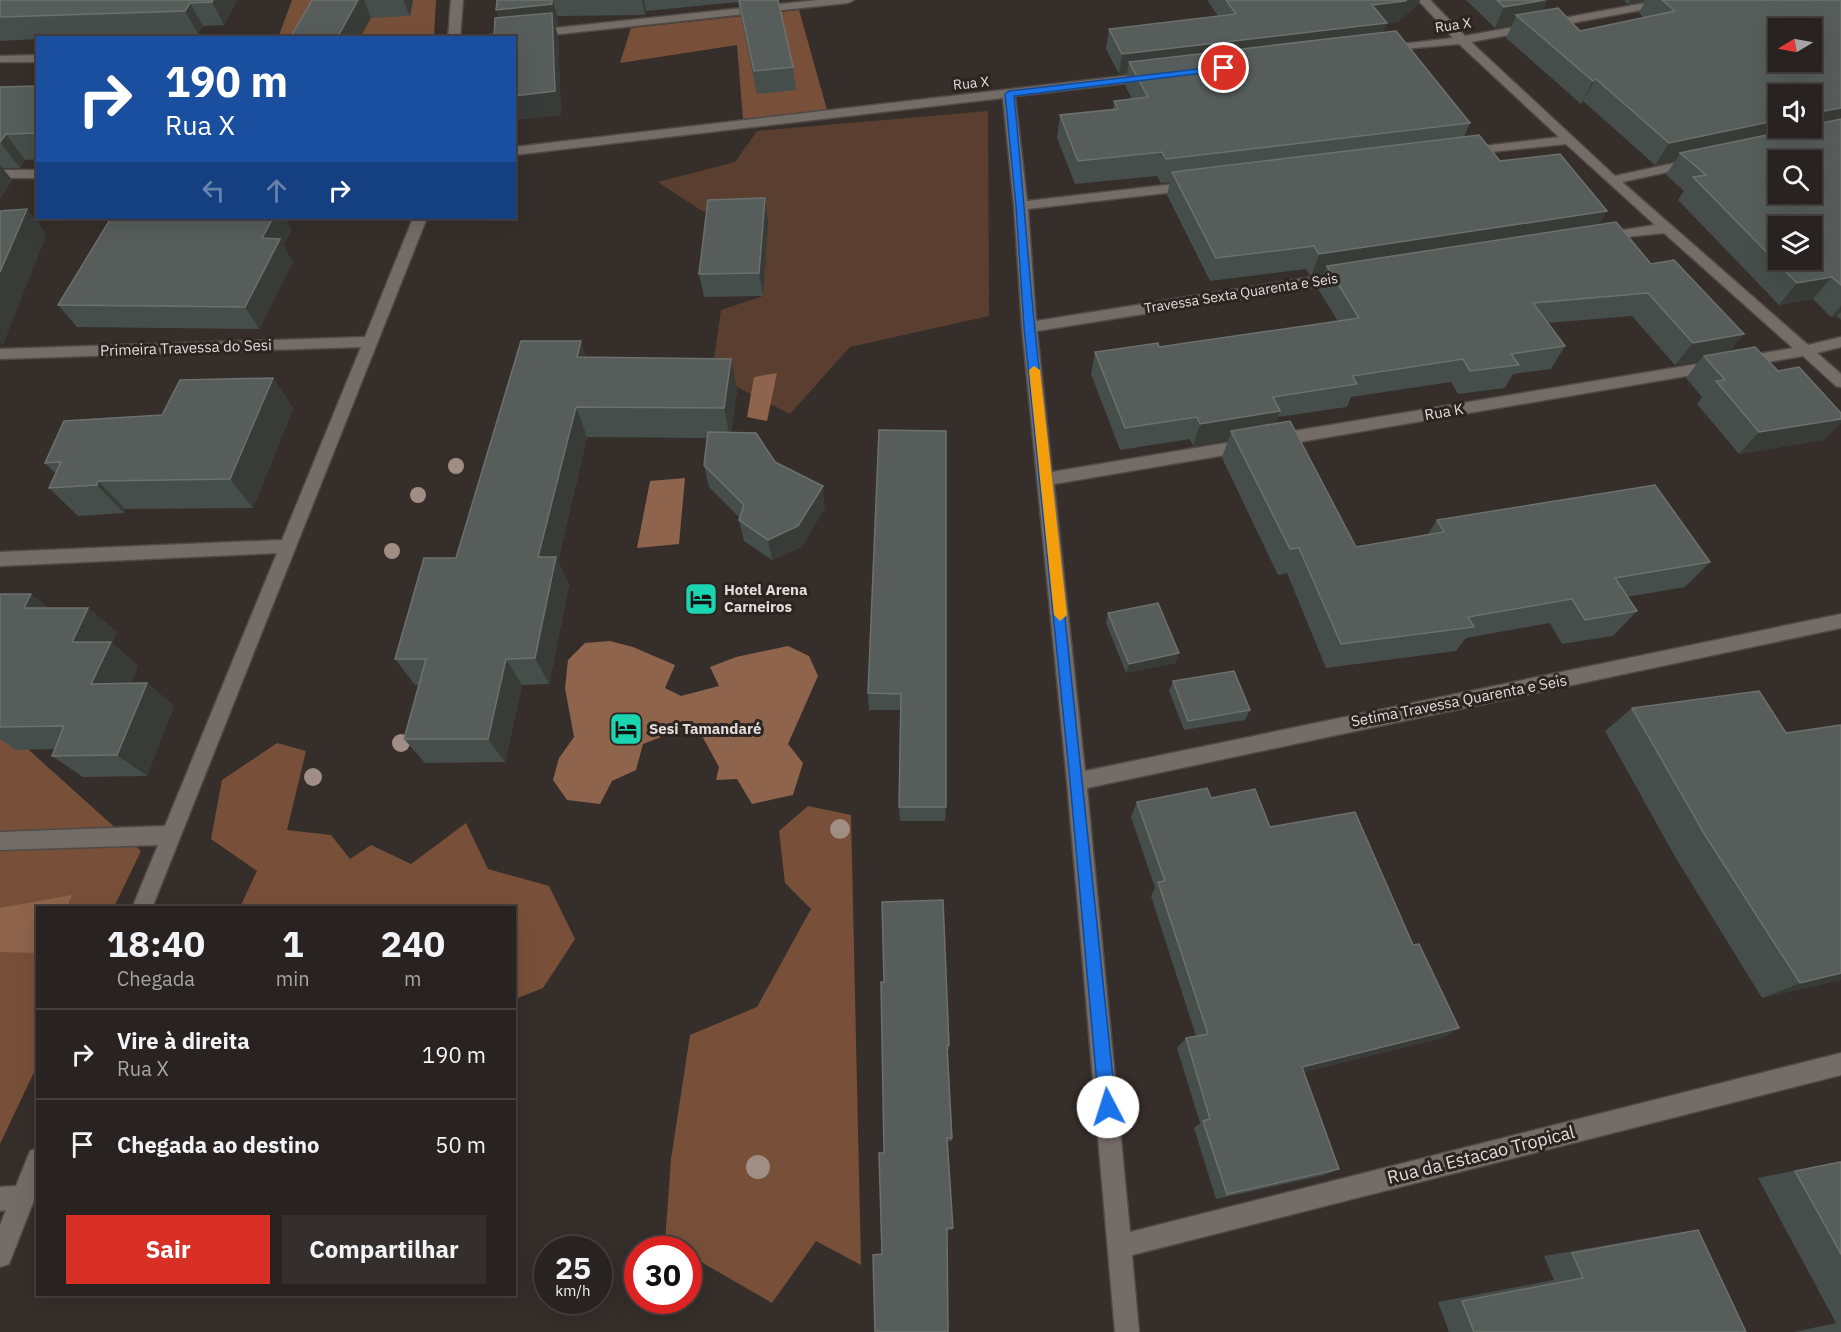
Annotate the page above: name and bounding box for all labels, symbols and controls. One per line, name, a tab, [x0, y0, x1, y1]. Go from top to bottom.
street label: Rua X	[1434, 14, 1473, 36]
north arrow	[1768, 18, 1822, 72]
map controls	[1768, 18, 1822, 270]
pin	[1198, 42, 1249, 93]
icon: arrive	[1207, 51, 1240, 84]
text: 190 m	[165, 54, 288, 109]
icon: right	[66, 60, 144, 138]
street label: Rua X	[952, 72, 990, 94]
button: sound	[1768, 84, 1822, 138]
text: Rua X	[165, 107, 235, 142]
button: search	[1768, 150, 1822, 204]
icon: left	[197, 174, 230, 207]
icon: ahead	[260, 174, 293, 207]
icon: right	[323, 174, 356, 207]
button: layers	[1768, 216, 1822, 270]
street label: Travessa Sexta Quarenta e Seis	[1143, 269, 1339, 317]
street label: Primeira Travessa do Sesi	[100, 335, 272, 360]
street label: Rua K	[1423, 399, 1465, 424]
place label: Hotel Arena Carneiros	[724, 580, 808, 616]
hotel icon: Hotel Arena Carneiros	[683, 581, 719, 617]
street label: Setima Travessa Quarenta e Seis	[1349, 670, 1568, 731]
hotel icon: Sesi Tamandaré	[608, 711, 644, 747]
place label: Sesi Tamandaré	[649, 719, 761, 738]
text: 18:40	[107, 920, 205, 967]
text: 1	[282, 920, 304, 967]
text: 240	[380, 920, 445, 967]
text: Chegada	[117, 965, 195, 992]
text: min	[276, 965, 310, 992]
text: m	[404, 965, 422, 992]
text: Vire à direita	[117, 1026, 250, 1055]
icon: right	[66, 1038, 99, 1071]
text: 190 m	[422, 1040, 486, 1069]
text: Rua X	[117, 1055, 169, 1082]
position arrow	[1076, 1075, 1140, 1139]
street label: Rua da Estacao Tropical	[1385, 1120, 1577, 1189]
icon: arrive	[66, 1128, 99, 1161]
text: Chegada ao destino	[117, 1130, 320, 1159]
text: 50 m	[435, 1130, 486, 1159]
button: Sair	[66, 1215, 270, 1284]
button: Compartilhar	[282, 1215, 486, 1284]
speed limit sign: 30	[624, 1236, 702, 1314]
text: 25	[555, 1248, 591, 1287]
text: km/h	[555, 1281, 591, 1300]

